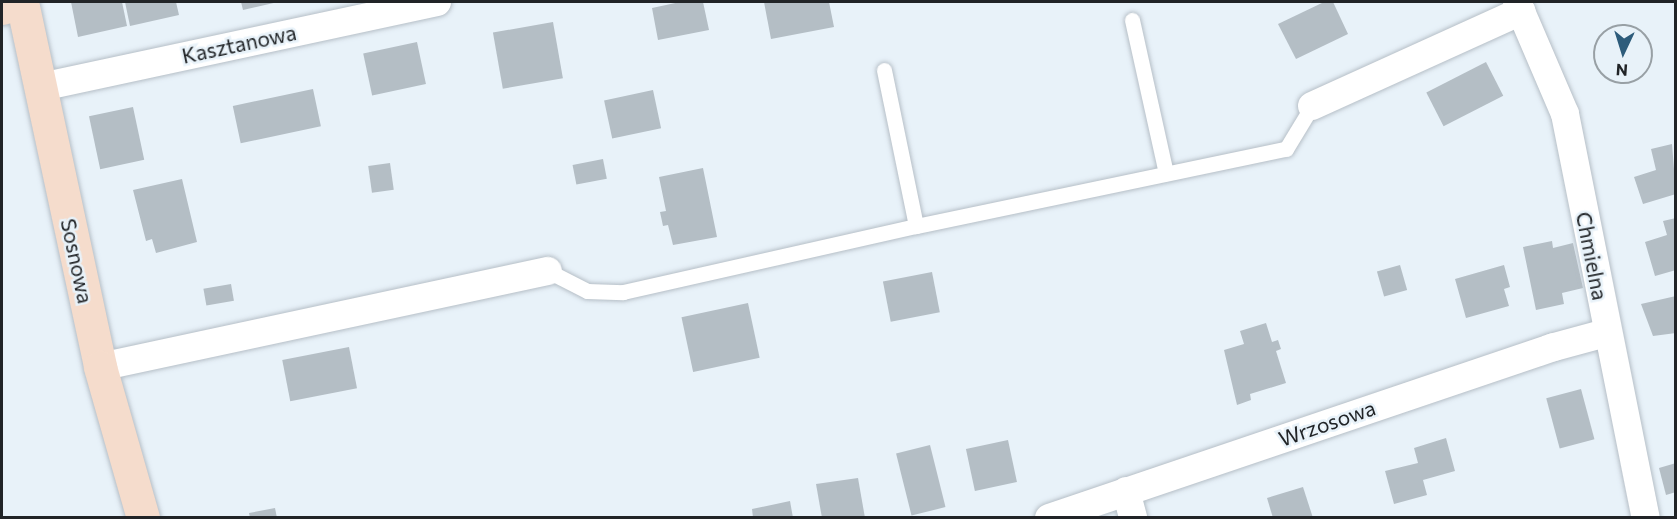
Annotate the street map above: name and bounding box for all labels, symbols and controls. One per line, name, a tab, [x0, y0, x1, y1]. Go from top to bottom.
street label: Kasztanowa	[179, 20, 299, 68]
north arrow	[1593, 24, 1653, 84]
text: N	[1615, 61, 1628, 80]
street label: Chmielna	[1571, 210, 1613, 302]
street label: Sosnowa	[56, 216, 98, 306]
street label: Wrzosowa	[1275, 395, 1379, 451]

